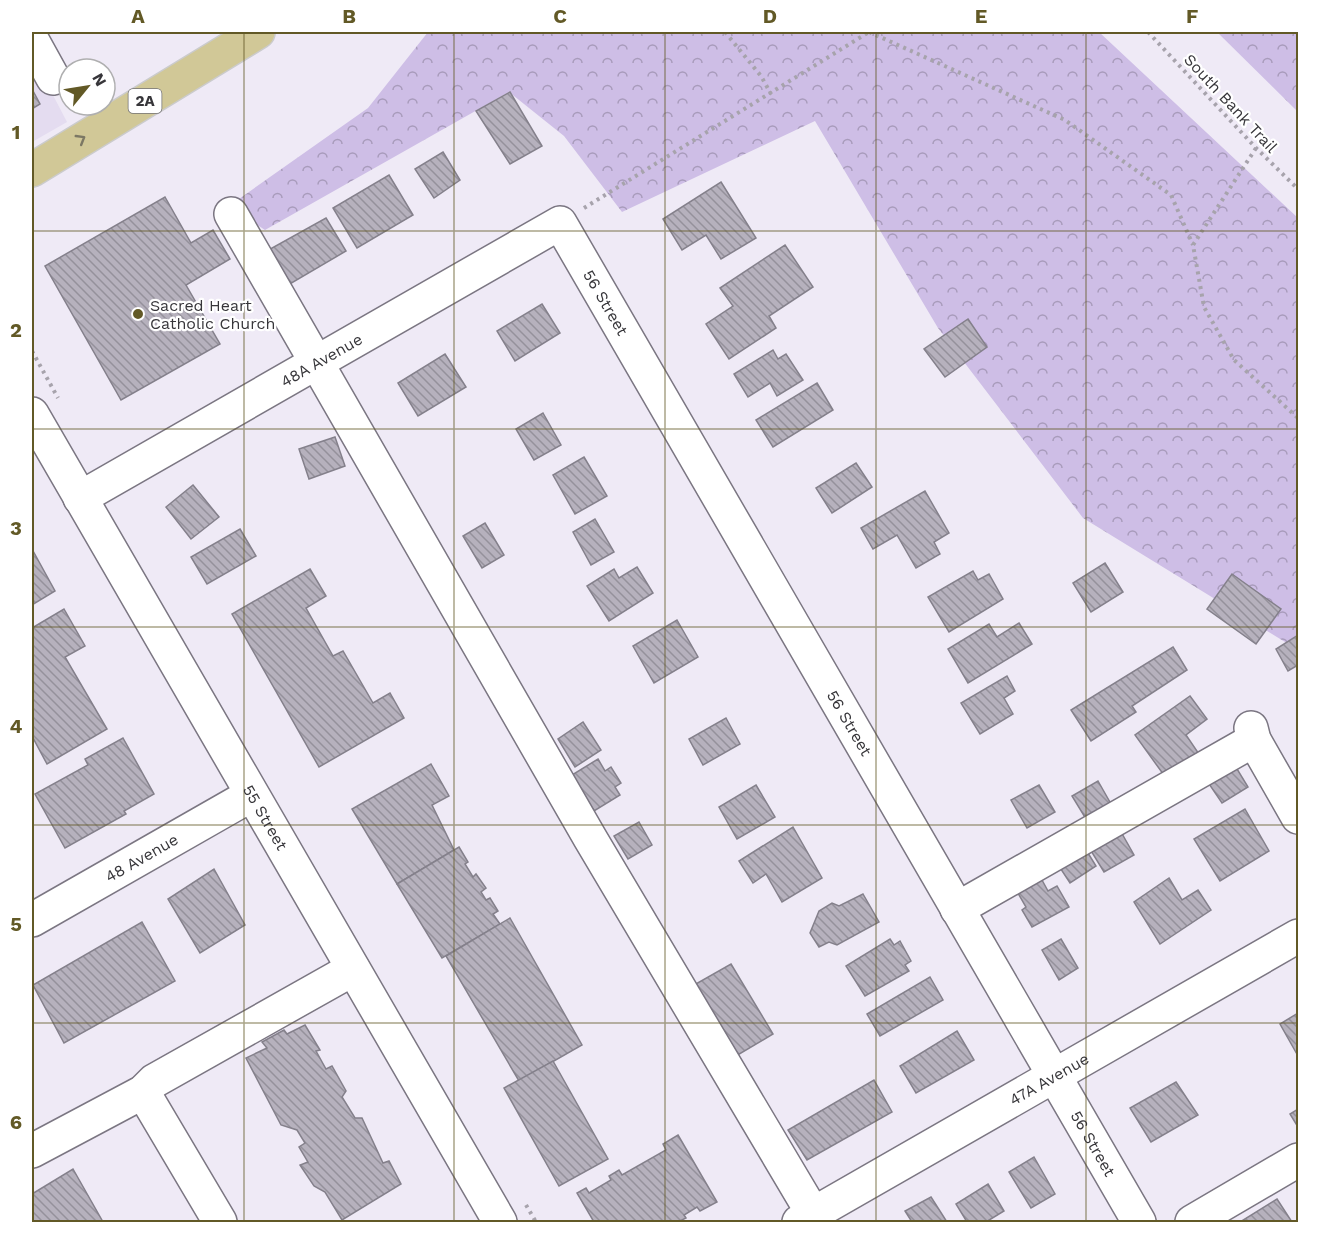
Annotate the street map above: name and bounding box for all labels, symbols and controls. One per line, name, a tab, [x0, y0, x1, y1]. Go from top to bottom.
text: A	[131, 4, 145, 28]
text: B	[342, 4, 356, 28]
text: C	[553, 4, 567, 28]
text: D	[763, 4, 777, 28]
text: E	[975, 4, 987, 28]
text: F	[1186, 4, 1198, 28]
street label: South Bank Trail	[1180, 50, 1281, 157]
north arrow	[57, 57, 117, 117]
text: N	[88, 70, 111, 90]
road number: 2A	[128, 89, 162, 113]
text: 1	[12, 120, 20, 144]
one-way arrow	[75, 136, 86, 147]
street label: 56 Street	[579, 266, 632, 339]
place label: Sacred Heart Catholic Church	[150, 296, 275, 333]
marker: Sacred Heart Catholic Church	[131, 307, 145, 321]
text: 2	[10, 318, 22, 342]
street label: 48A Avenue	[277, 329, 366, 391]
text: 3	[10, 516, 22, 540]
street label: 56 Street	[823, 687, 876, 760]
text: 4	[10, 714, 23, 738]
street label: 55 Street	[239, 781, 292, 854]
street label: 48 Avenue	[102, 830, 182, 886]
text: 5	[10, 912, 22, 936]
street label: 47A Avenue	[1006, 1049, 1092, 1109]
street label: 56 Street	[1067, 1107, 1120, 1180]
text: 6	[10, 1110, 22, 1134]

